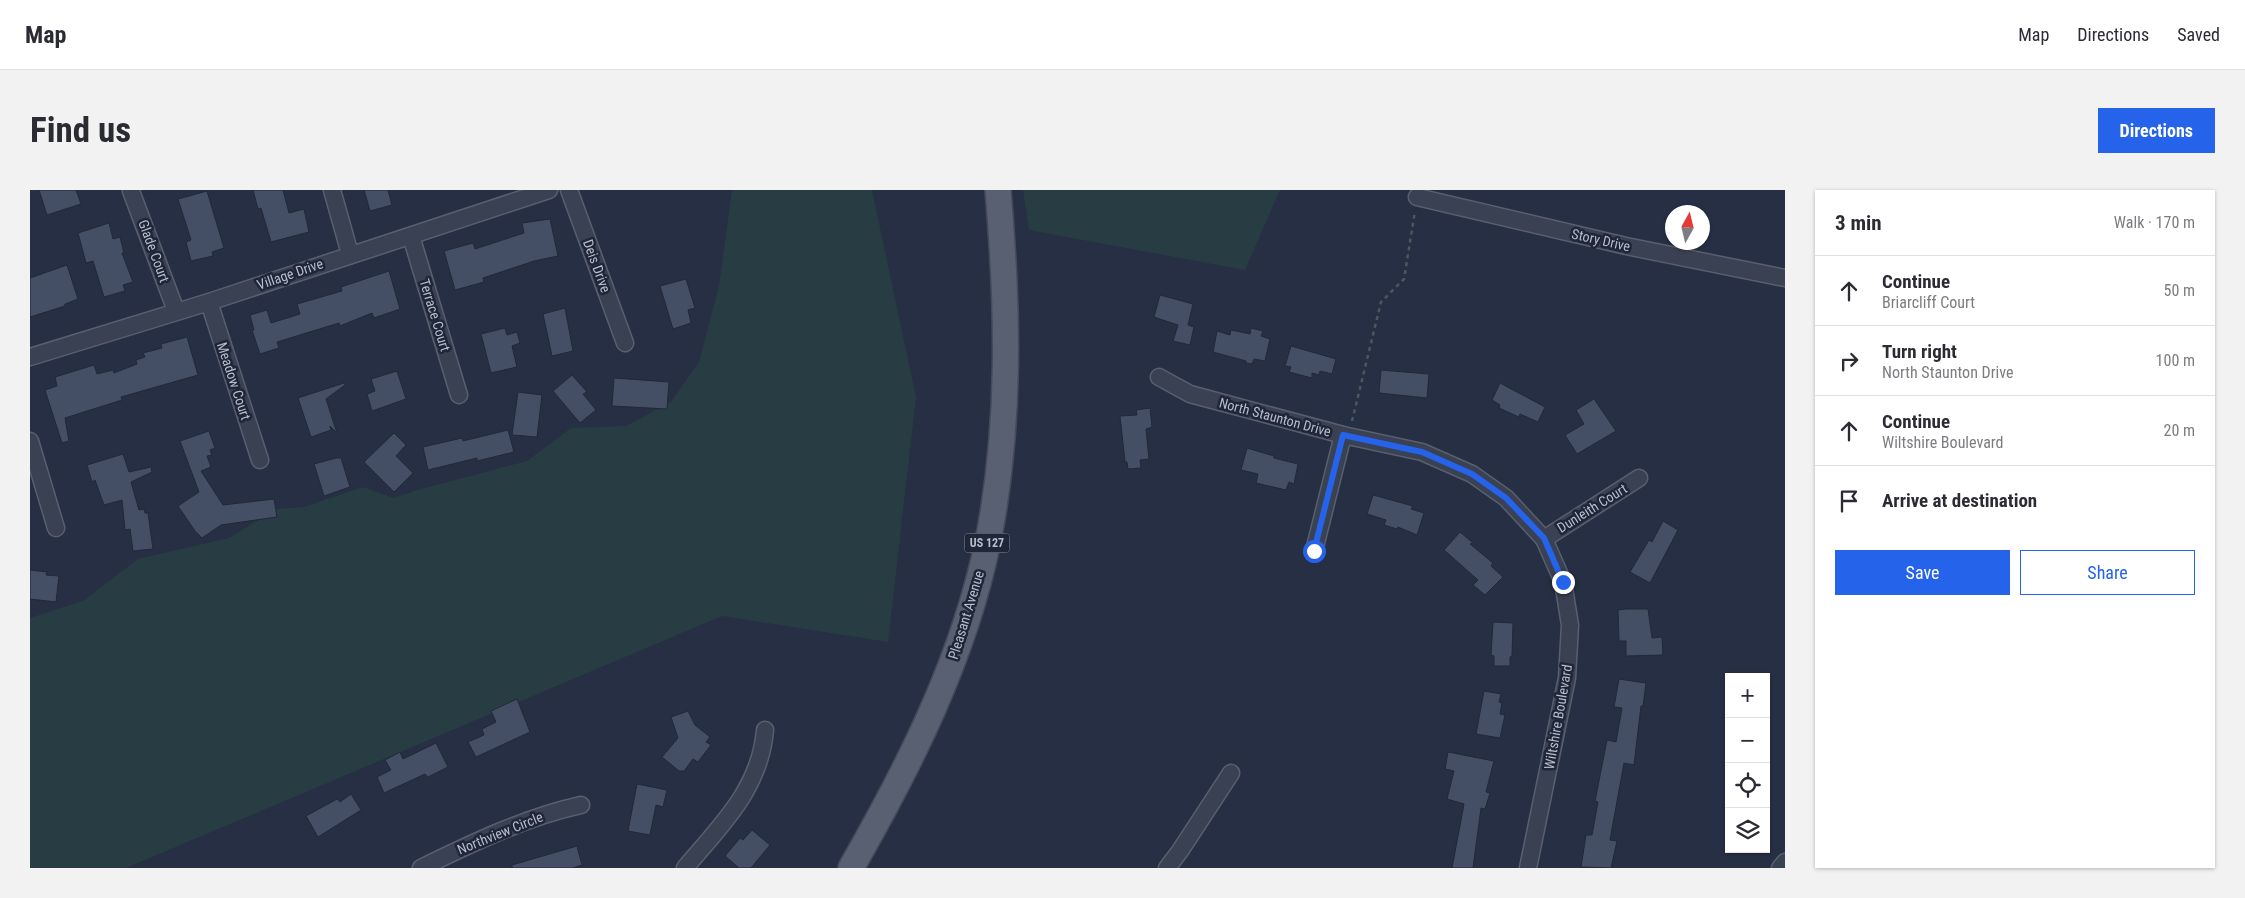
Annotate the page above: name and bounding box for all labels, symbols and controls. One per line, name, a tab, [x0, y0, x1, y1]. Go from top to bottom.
text: Map	[25, 21, 66, 49]
text: Map	[2018, 24, 2049, 45]
text: Directions	[2077, 24, 2149, 45]
text: Saved	[2177, 24, 2220, 45]
button: Directions	[2098, 108, 2215, 153]
text: Find us	[30, 110, 131, 151]
north arrow	[1665, 205, 1710, 250]
text: 3 min	[1835, 211, 1882, 235]
text: Walk · 170 m	[2114, 213, 2195, 232]
street label: Glade Court	[135, 218, 173, 284]
street label: Story Drive	[1570, 225, 1632, 255]
street label: Deis Drive	[580, 237, 614, 295]
street label: Village Drive	[255, 255, 326, 293]
text: Continue	[1882, 270, 1950, 293]
street label: Terrace Court	[416, 277, 454, 353]
icon: ahead	[1835, 277, 1863, 305]
text: 50 m	[2163, 281, 2195, 300]
text: Briarcliff Court	[1882, 293, 1975, 312]
street label: Meadow Court	[214, 340, 254, 422]
text: Turn right	[1882, 340, 1957, 363]
icon: right	[1835, 347, 1863, 375]
text: 100 m	[2156, 351, 2195, 370]
text: North Staunton Drive	[1882, 363, 2013, 382]
street label: North Staunton Drive	[1217, 394, 1333, 440]
text: Continue	[1882, 410, 1950, 433]
icon: ahead	[1835, 417, 1863, 445]
text: 20 m	[2163, 421, 2195, 440]
text: Wiltshire Boulevard	[1882, 433, 2003, 452]
street label: Dunleith Court	[1554, 480, 1630, 536]
icon: arrive	[1835, 487, 1863, 515]
text: Arrive at destination	[1882, 489, 2037, 512]
road number: US 127	[964, 533, 1010, 552]
route start	[1303, 540, 1326, 563]
button: Save	[1835, 550, 2010, 595]
button: Share	[2020, 550, 2195, 595]
street label: Pleasant Avenue	[945, 568, 987, 661]
route end	[1552, 571, 1575, 594]
street label: Wiltshire Boulevard	[1541, 663, 1575, 771]
map controls	[1725, 673, 1770, 853]
button: +	[1725, 673, 1770, 718]
button: −	[1725, 718, 1770, 763]
button: locate	[1725, 763, 1770, 808]
street label: Northview Circle	[455, 808, 545, 857]
button: layers	[1725, 808, 1770, 853]

